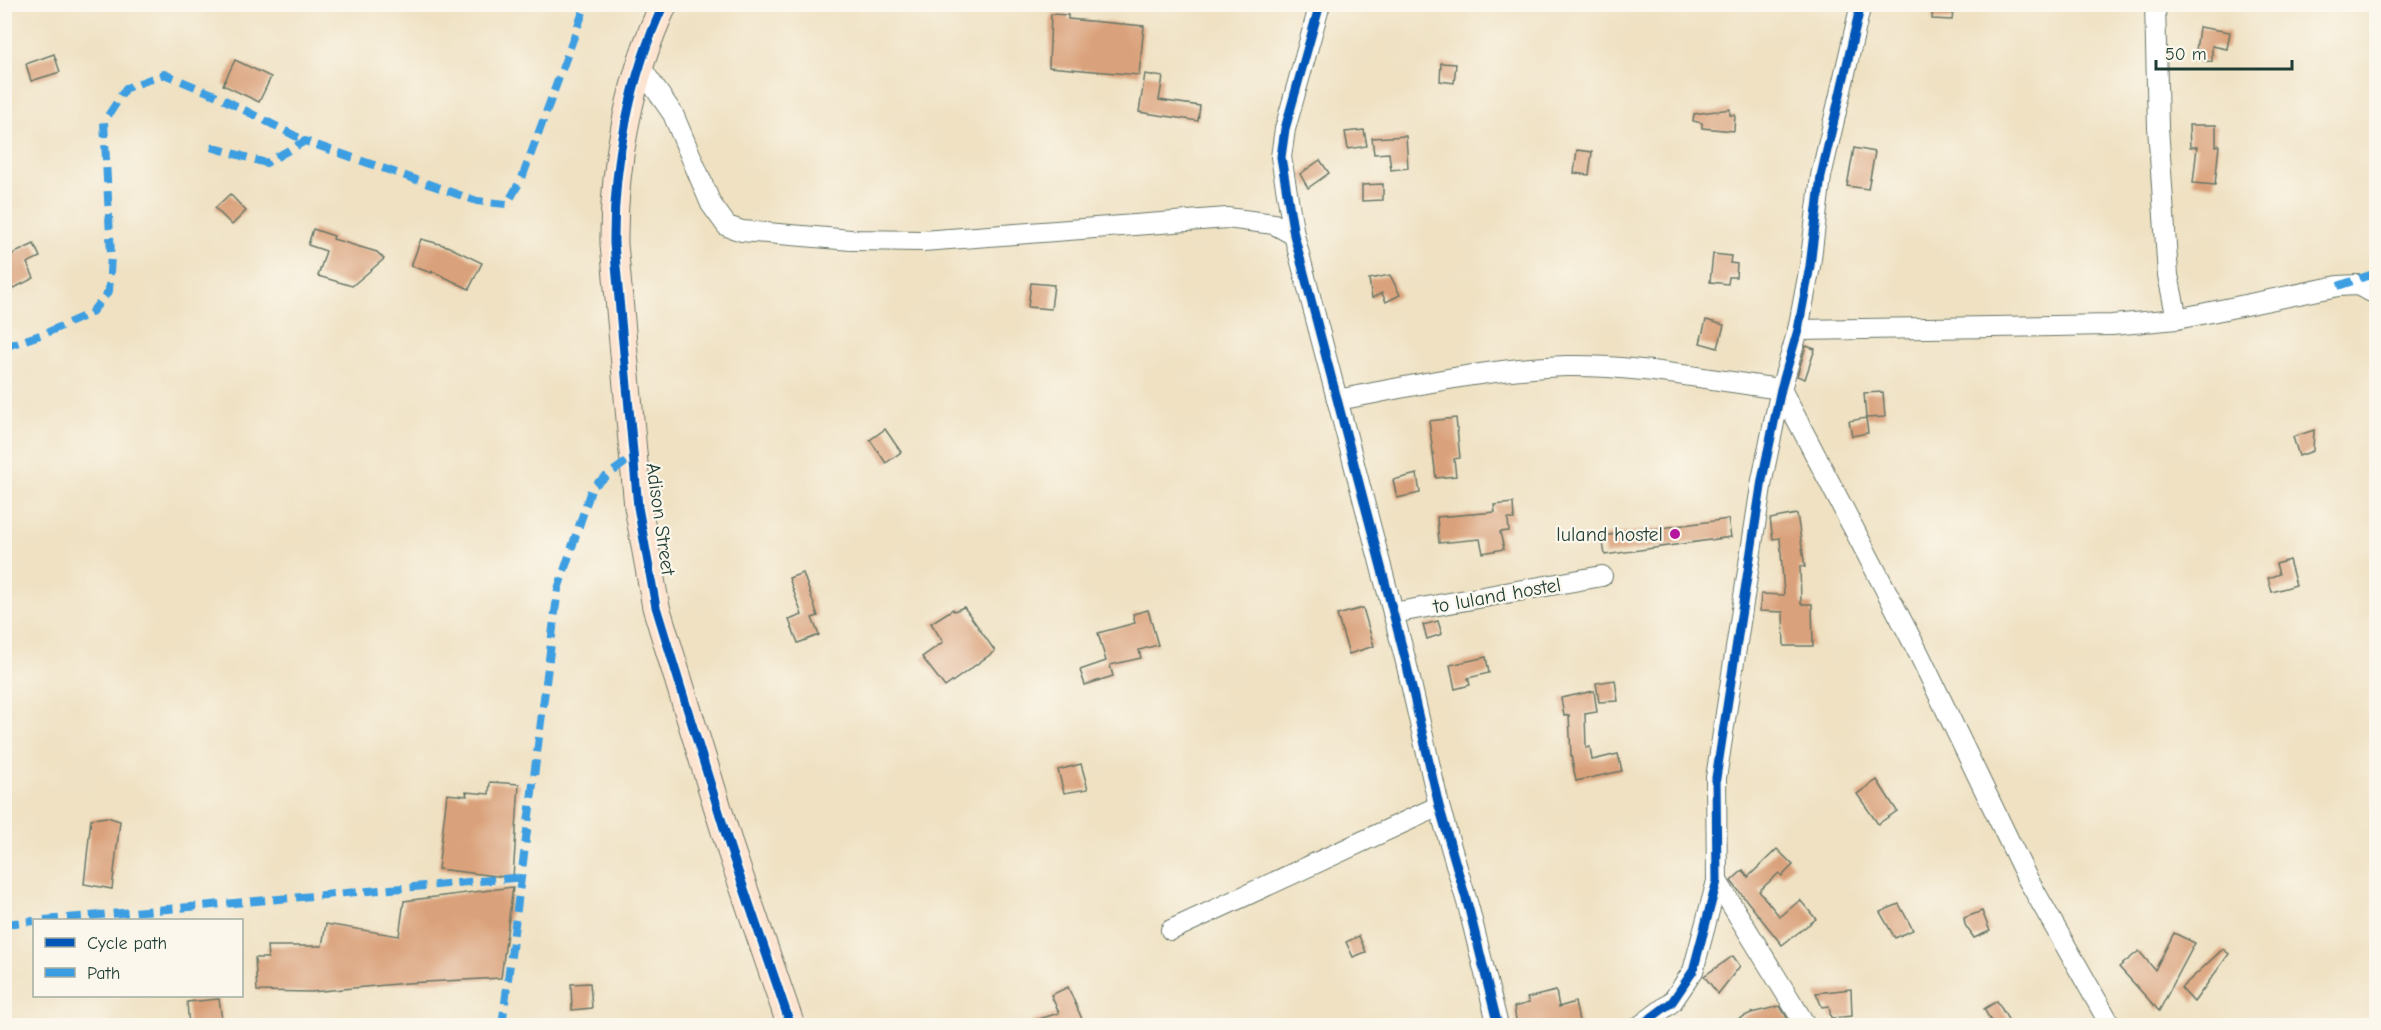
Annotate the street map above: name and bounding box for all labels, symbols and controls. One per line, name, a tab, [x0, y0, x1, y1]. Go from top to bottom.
scale bar	[2156, 33, 2292, 71]
text: 50 m	[2165, 44, 2207, 65]
street label: Adison Street	[641, 461, 680, 578]
place label: luland hostel	[1556, 523, 1663, 546]
marker: luland hostel	[1668, 527, 1682, 541]
street label: to luland hostel	[1431, 573, 1563, 618]
legend	[33, 919, 243, 997]
text: Cycle path	[87, 933, 167, 954]
text: Path	[87, 963, 120, 984]

